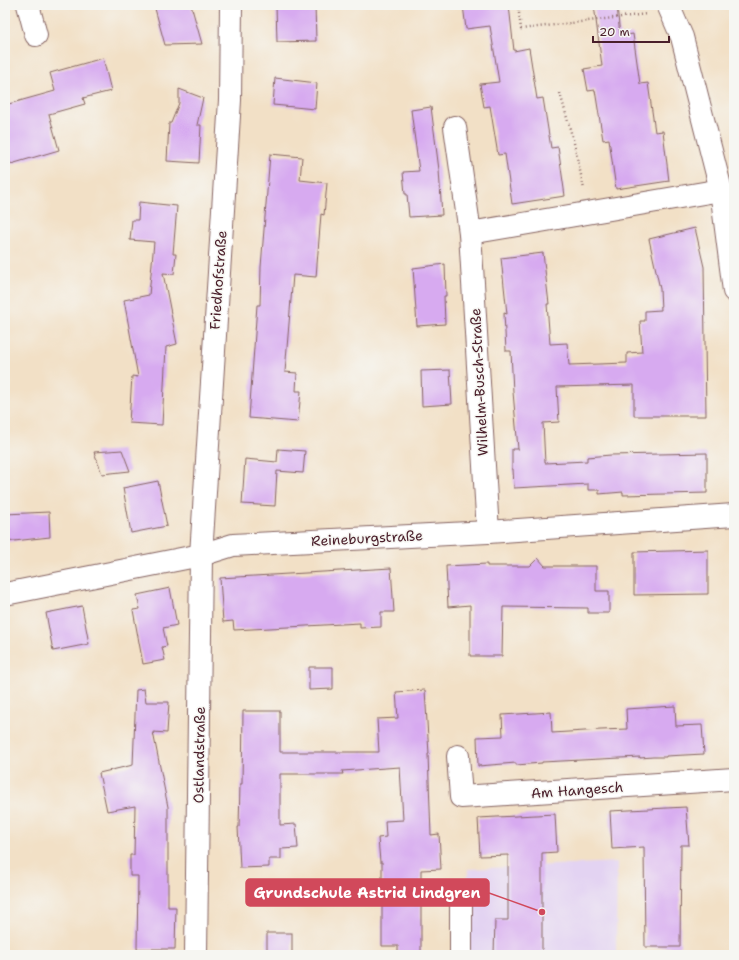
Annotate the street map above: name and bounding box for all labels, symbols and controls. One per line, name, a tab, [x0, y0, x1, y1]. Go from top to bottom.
scale bar	[593, 18, 669, 44]
text: 20 m	[599, 24, 630, 40]
street label: Friedhofstraße	[206, 230, 230, 330]
street label: Wilhelm-Busch-Straße	[466, 307, 492, 456]
street label: Reineburgstraße	[311, 526, 423, 550]
street label: Ostlandstraße	[189, 706, 209, 804]
street label: Am Hangesch	[530, 778, 624, 802]
callout: Grundschule Astrid Lindgren	[246, 879, 489, 906]
text: Grundschule Astrid Lindgren	[254, 883, 480, 903]

